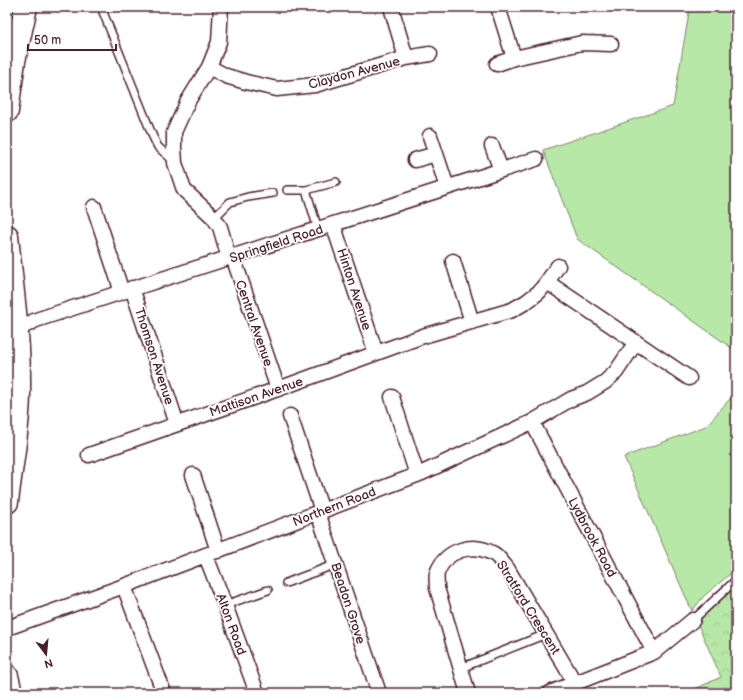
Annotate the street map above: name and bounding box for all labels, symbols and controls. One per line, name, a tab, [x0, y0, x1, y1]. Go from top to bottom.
scale bar	[28, 26, 116, 52]
text: 50 m	[34, 33, 61, 48]
street label: Claydon Avenue	[307, 53, 402, 93]
street label: Springfield Road	[228, 221, 325, 267]
street label: Hinton Avenue	[333, 246, 375, 333]
street label: Central Avenue	[232, 278, 276, 369]
street label: Thomson Avenue	[131, 306, 177, 407]
street label: Mattison Avenue	[207, 373, 305, 420]
street label: Northern Road	[290, 484, 378, 530]
street label: Lydbrook Road	[564, 495, 620, 580]
street label: Stratford Crescent	[493, 558, 563, 657]
street label: Beadon Grove	[327, 560, 369, 646]
street label: Alton Road	[213, 591, 250, 657]
north arrow	[26, 634, 66, 674]
text: N	[43, 656, 54, 671]

